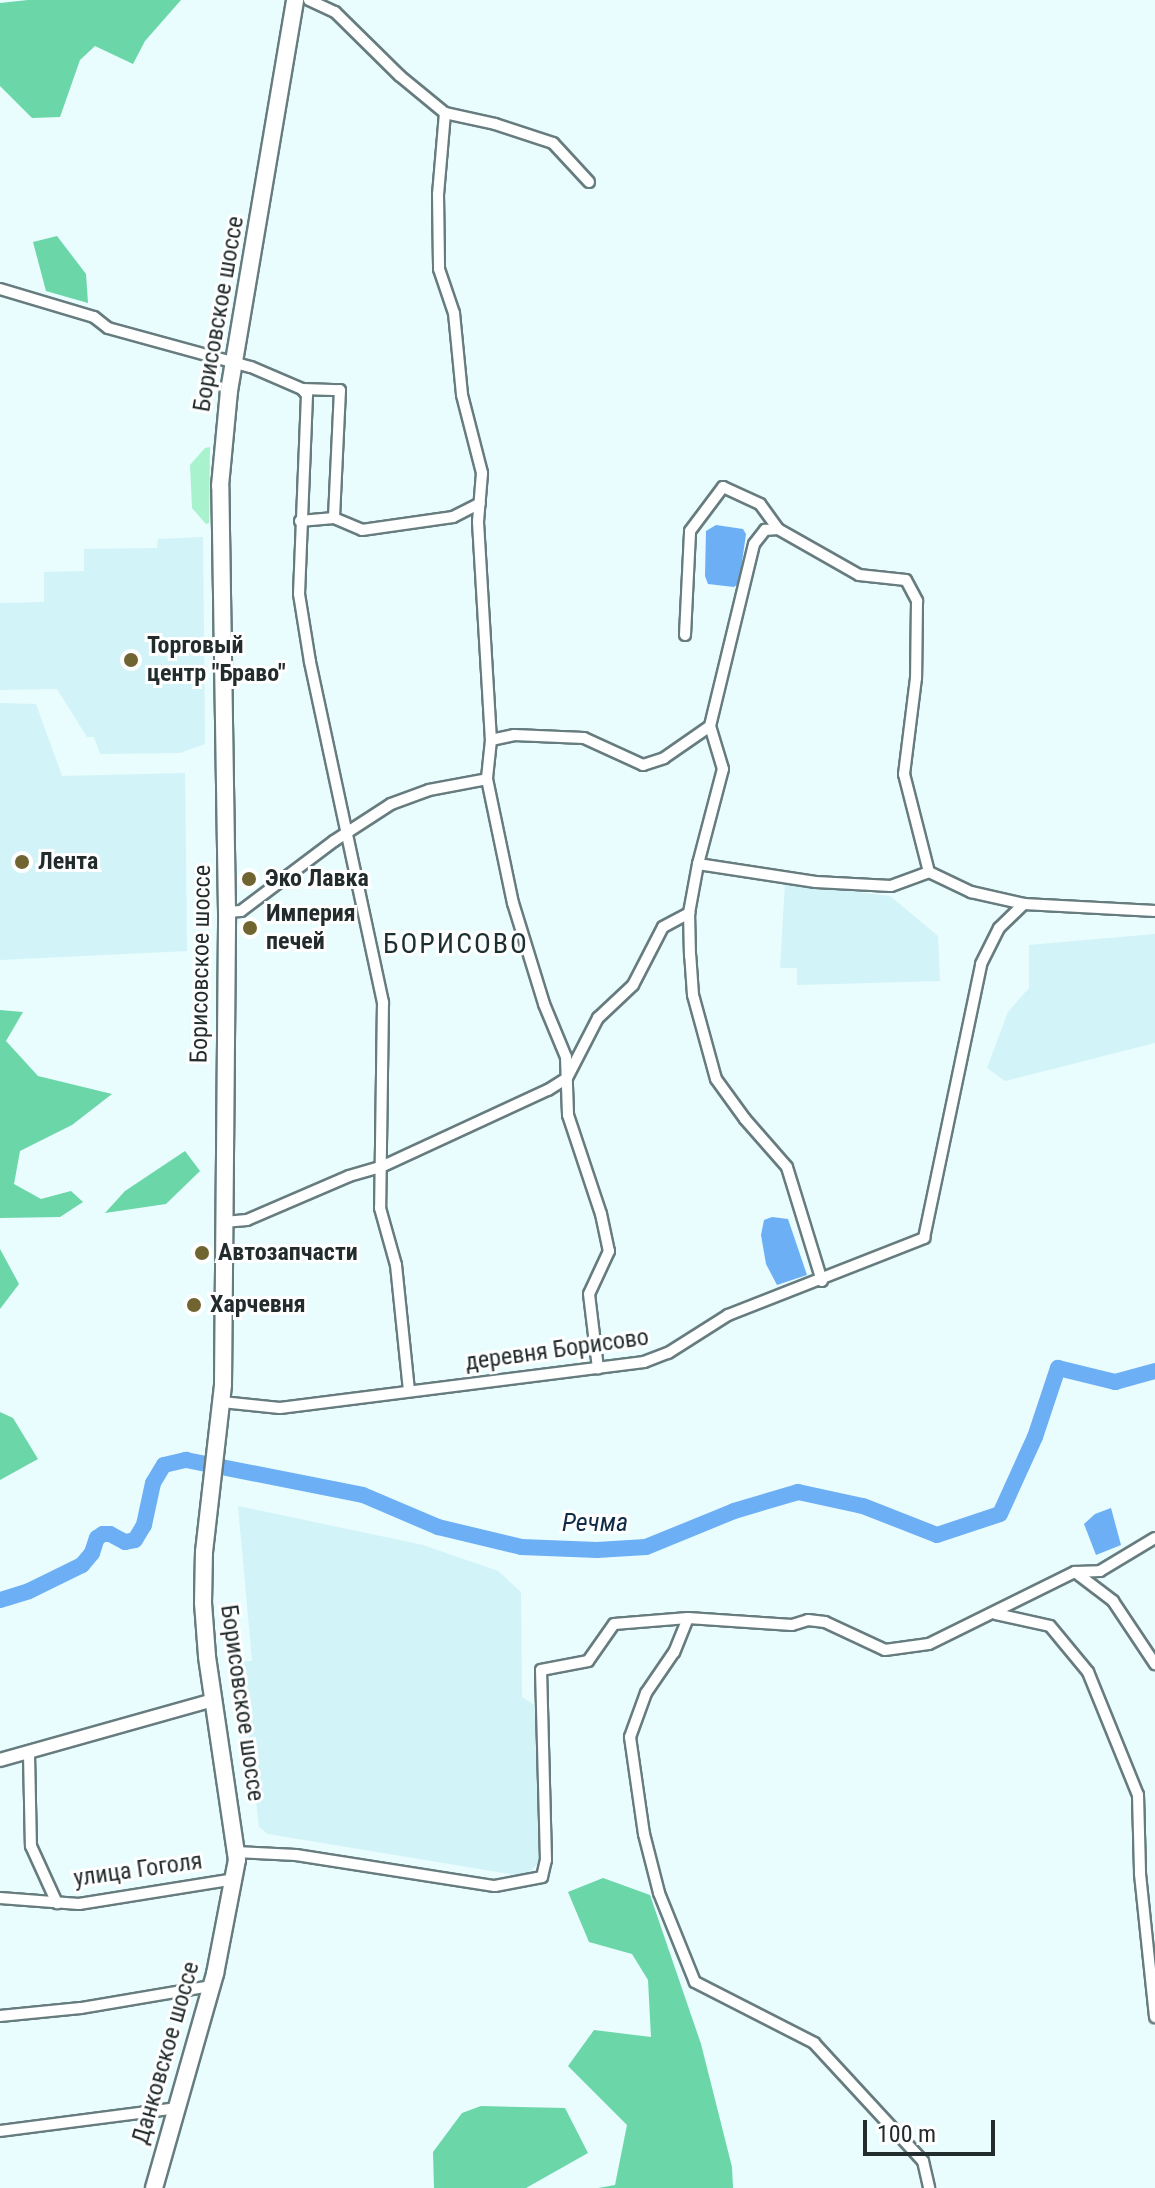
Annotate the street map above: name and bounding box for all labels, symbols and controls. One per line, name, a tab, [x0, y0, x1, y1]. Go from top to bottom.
street label: Борисовское шоссе	[188, 214, 250, 414]
place label: Торговый центр "Браво"	[147, 632, 286, 688]
marker: Торговый центр "Браво"	[122, 651, 140, 669]
place label: Лента	[38, 848, 98, 876]
marker: Лента	[13, 853, 31, 871]
street label: Борисовское шоссе	[185, 865, 217, 1063]
place label: Эко Лавка	[265, 865, 369, 893]
marker: Эко Лавка	[240, 870, 258, 888]
place label: Империя печей	[266, 900, 356, 956]
marker: Империя печей	[241, 919, 259, 937]
district label: БОРИСОВО	[383, 927, 529, 961]
place label: Автозапчасти	[218, 1239, 358, 1267]
marker: Автозапчасти	[193, 1244, 211, 1262]
place label: Харчевня	[210, 1291, 306, 1319]
marker: Харчевня	[185, 1296, 203, 1314]
street label: деревня Борисово	[463, 1323, 651, 1377]
water label: Речма	[562, 1507, 628, 1539]
street label: Борисовское шоссе	[214, 1603, 270, 1803]
street label: улица Гоголя	[72, 1847, 204, 1893]
street label: Данковское шоссе	[126, 1958, 206, 2148]
scale bar	[867, 2104, 999, 2154]
text: 100 m	[877, 2120, 936, 2148]

